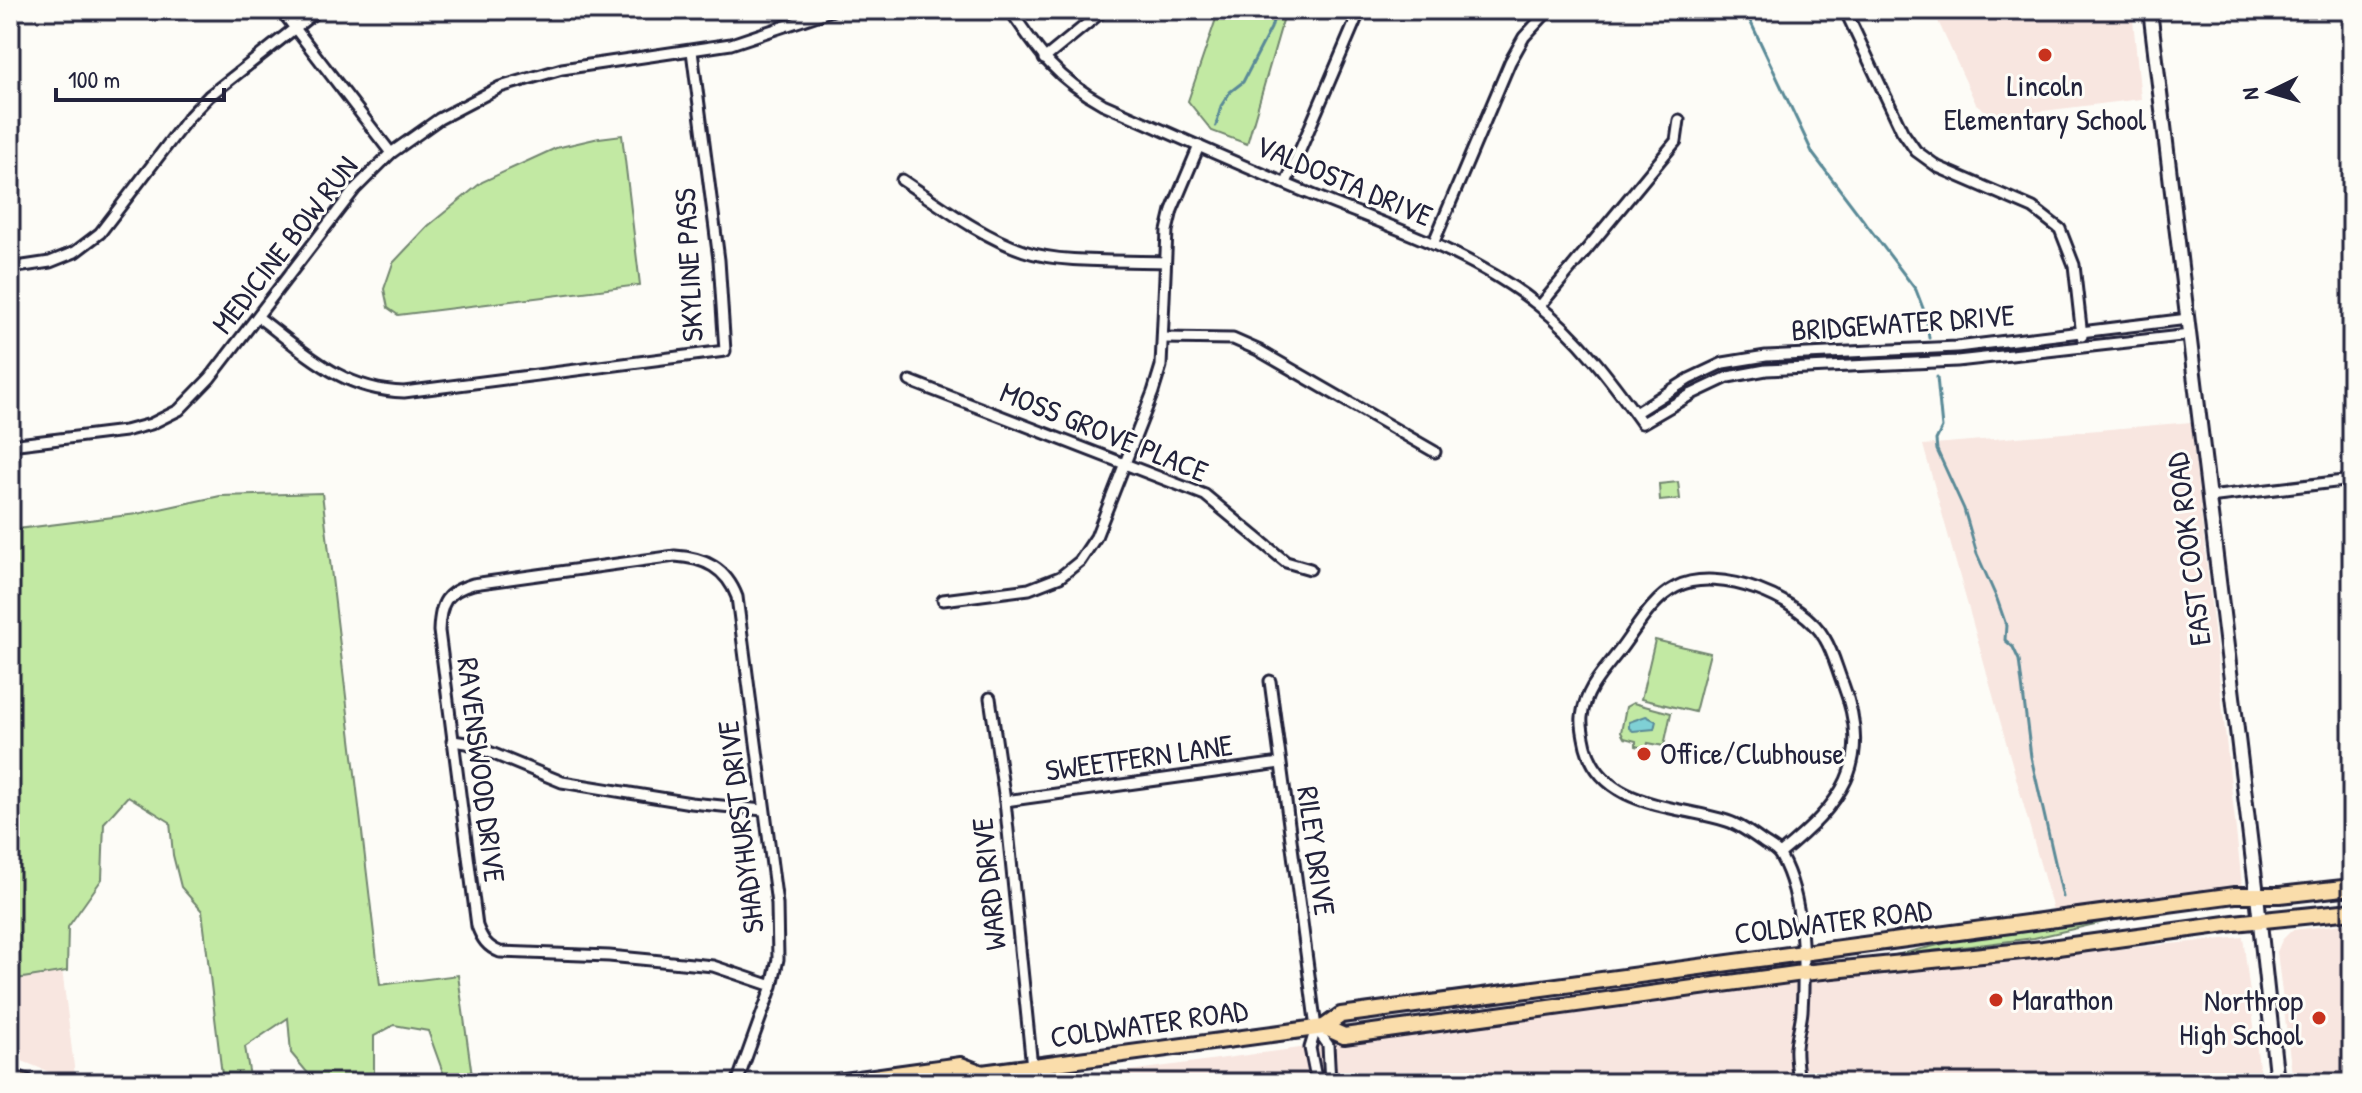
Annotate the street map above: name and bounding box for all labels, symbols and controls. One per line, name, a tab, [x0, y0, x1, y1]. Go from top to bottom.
marker: Lincoln Elementary School	[2036, 46, 2054, 64]
scale bar	[56, 52, 224, 102]
north arrow	[2230, 52, 2310, 132]
text: 100 m	[68, 63, 120, 95]
place label: Lincoln Elementary School	[1944, 65, 2146, 139]
text: N	[2235, 86, 2266, 101]
street label: VALDOSTA DRIVE	[1250, 125, 1439, 235]
street label: MEDICINE BOW RUN	[202, 147, 366, 342]
street label: SKYLINE PASS	[664, 187, 712, 343]
street label: BRIDGEWATER DRIVE	[1790, 294, 2016, 350]
street label: MOSS GROVE PLACE	[995, 371, 1214, 491]
street label: EAST COOK ROAD	[2156, 450, 2220, 648]
street label: RAVENSWOOD DRIVE	[448, 655, 516, 885]
street label: SHADYHURST DRIVE	[707, 719, 773, 936]
street label: SWEETFERN LANE	[1043, 724, 1235, 790]
place label: Office/Clubhouse	[1660, 733, 1844, 773]
marker: Office/Clubhouse	[1635, 745, 1653, 763]
street label: RILEY DRIVE	[1288, 784, 1346, 918]
street label: WARD DRIVE	[961, 816, 1015, 952]
street label: COLDWATER ROAD	[1732, 889, 1935, 953]
place label: Marathon	[2012, 979, 2114, 1019]
place label: Northrop High School	[2179, 980, 2303, 1054]
street label: COLDWATER ROAD	[1048, 989, 1251, 1057]
marker: Marathon	[1987, 991, 2005, 1009]
marker: Northrop High School	[2310, 1009, 2328, 1027]

